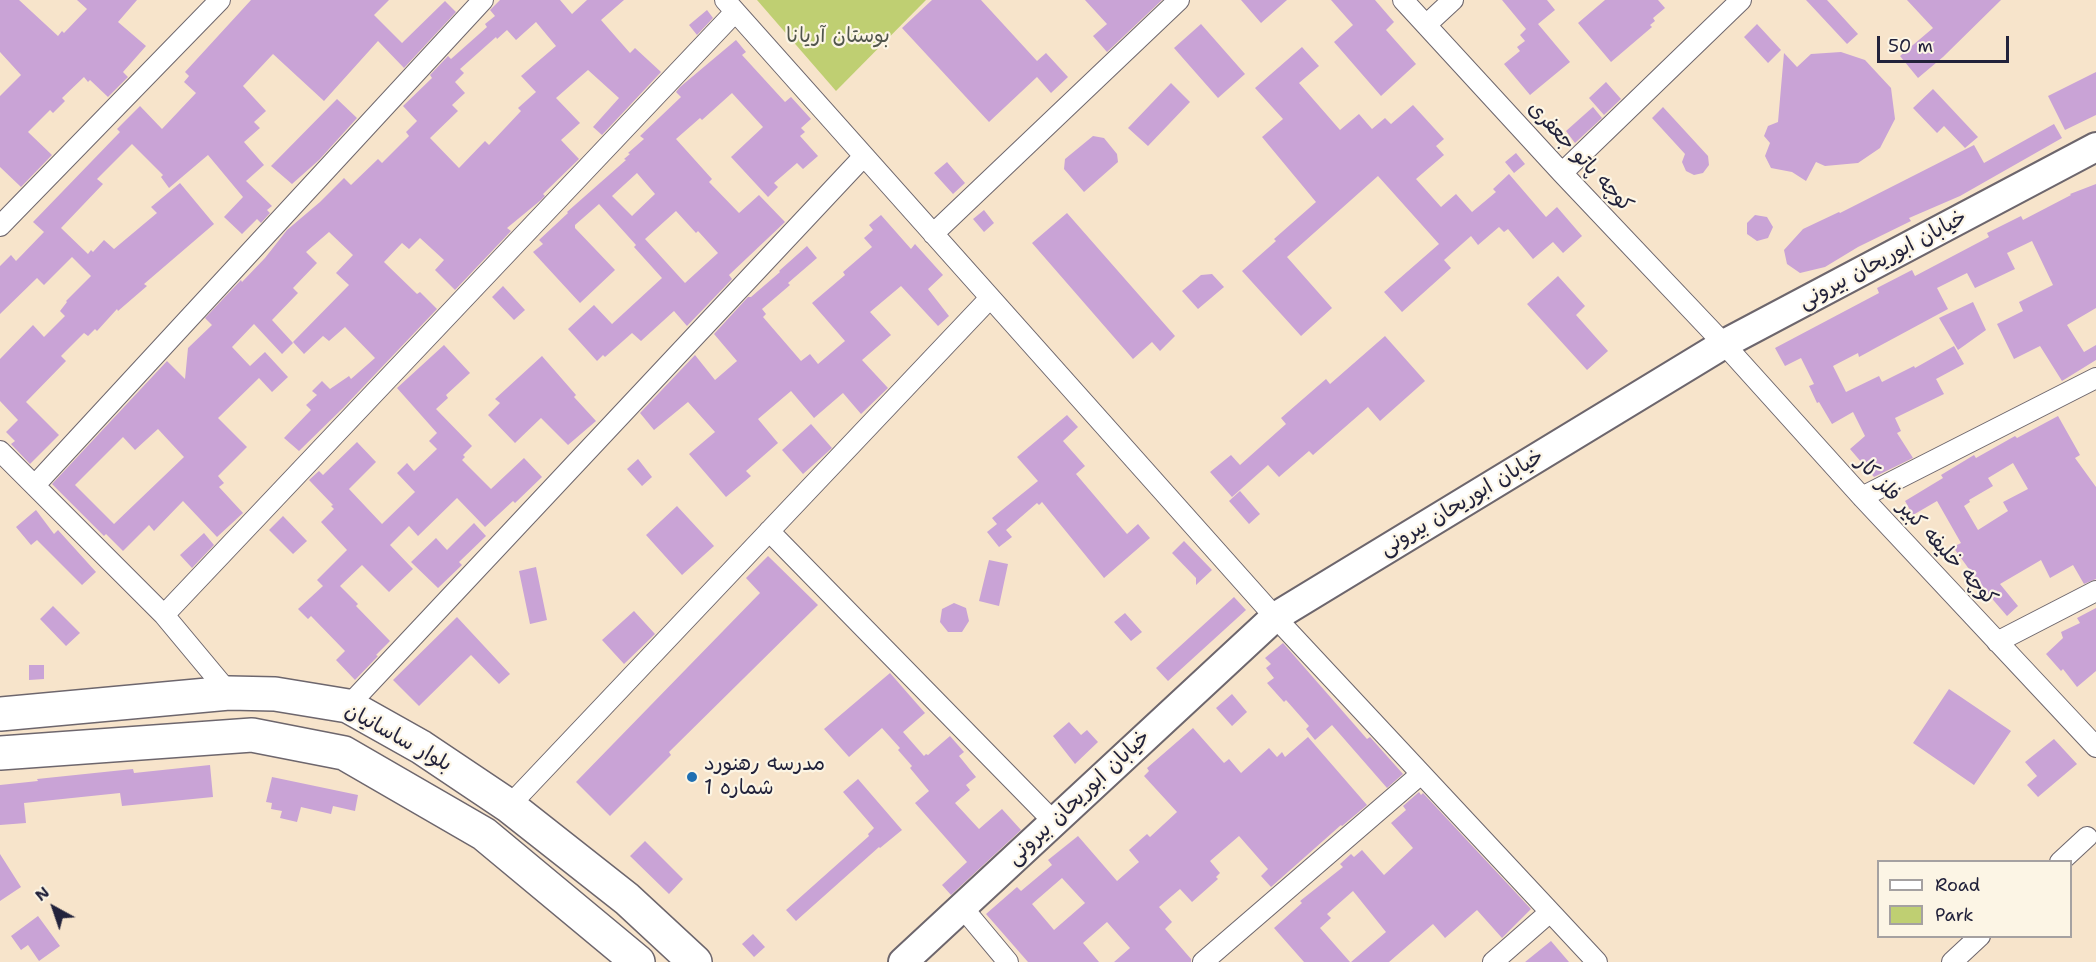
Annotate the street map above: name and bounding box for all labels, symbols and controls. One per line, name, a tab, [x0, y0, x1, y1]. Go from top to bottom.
park label: بوستان آریانا	[786, 24, 890, 50]
scale bar	[1880, 24, 2012, 62]
text: 50 m	[1888, 34, 1933, 58]
street label: کوچه پاتو جعفری	[1522, 96, 1638, 218]
street label: خیابان ابوریحان بیرونی	[1795, 205, 1971, 315]
street label: خیابان ابوریحان بیرونی	[1375, 444, 1549, 562]
street label: کوچه خلیفه کبیر فلز کار	[1850, 451, 2002, 611]
street label: بلوار ساسانیان	[340, 698, 456, 778]
street label: خیابان ابوریحان بیرونی	[1002, 725, 1156, 871]
place label: مدرسه رهنورد شماره 1	[704, 752, 825, 802]
marker: مدرسه رهنورد شماره 1	[685, 770, 699, 784]
legend	[1877, 860, 2072, 938]
text: Road	[1935, 873, 1980, 897]
north arrow	[24, 878, 84, 938]
text: N	[30, 882, 54, 906]
text: Park	[1935, 903, 1974, 927]

